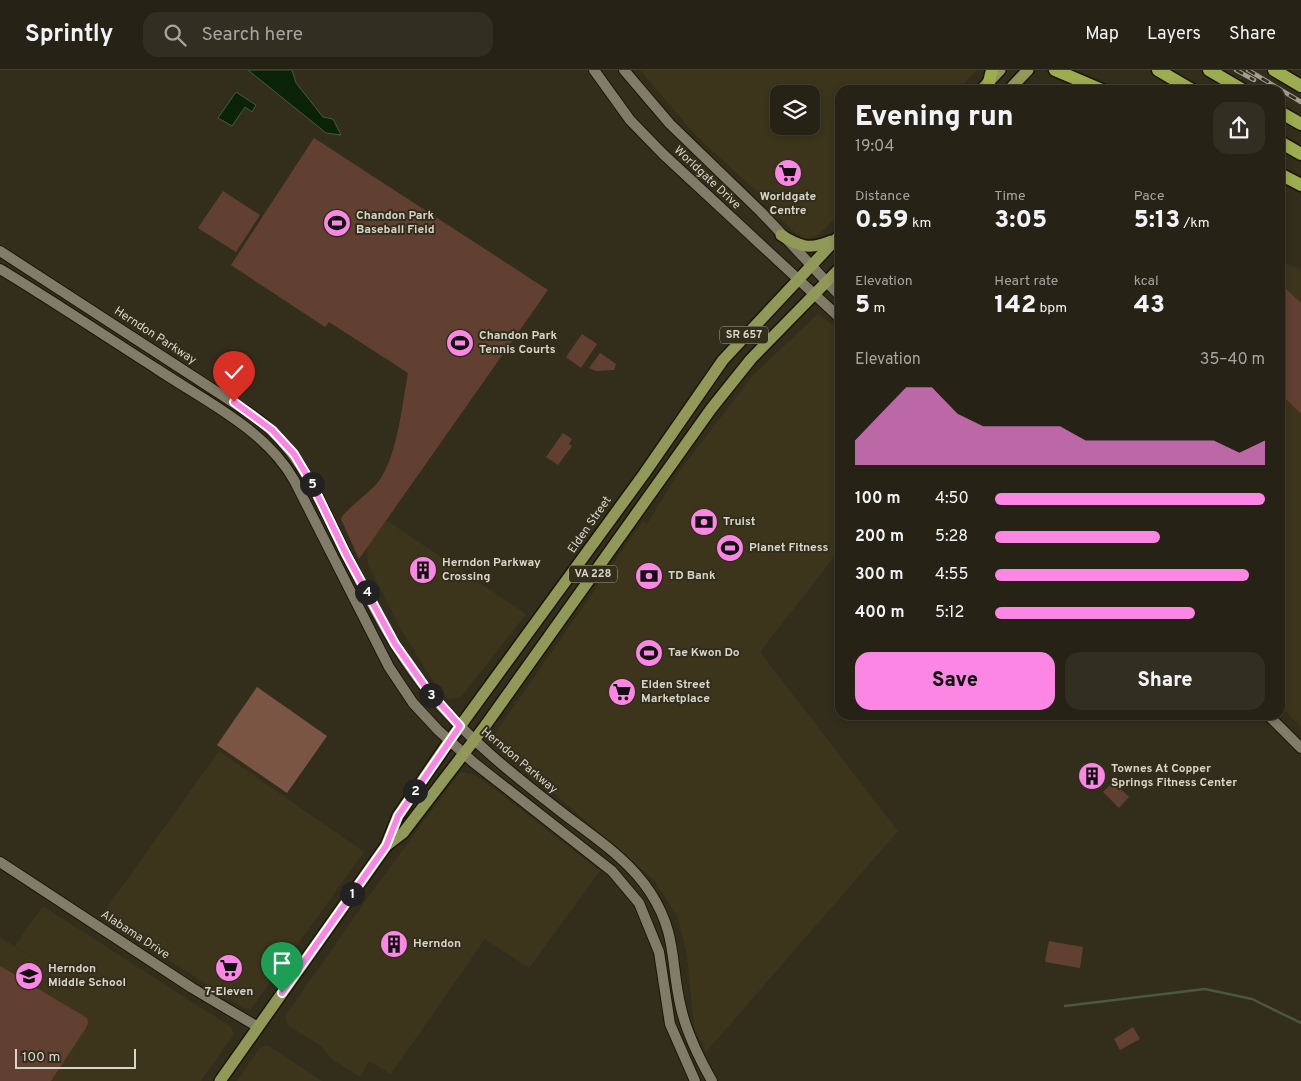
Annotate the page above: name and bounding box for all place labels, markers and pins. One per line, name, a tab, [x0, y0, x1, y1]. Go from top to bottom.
supermarket icon: Worldgate Centre	[773, 158, 803, 188]
place label: Worldgate Centre	[760, 189, 817, 219]
sports icon: Chandon Park Baseball Field	[322, 208, 352, 238]
place label: Chandon Park Baseball Field	[356, 208, 435, 238]
sports icon: Chandon Park Tennis Courts	[445, 328, 475, 358]
place label: Chandon Park Tennis Courts	[479, 328, 557, 358]
pin	[213, 351, 255, 402]
pin: 5	[300, 472, 324, 496]
bank icon: Truist	[689, 507, 719, 537]
place label: Truist	[723, 514, 756, 530]
sports icon: Planet Fitness	[715, 533, 745, 563]
place label: Planet Fitness	[749, 540, 829, 556]
building icon: Herndon Parkway Crossing	[408, 555, 438, 585]
place label: Herndon Parkway Crossing	[442, 555, 541, 585]
bank icon: TD Bank	[634, 561, 664, 591]
place label: TD Bank	[668, 568, 716, 584]
pin: 4	[354, 580, 380, 604]
sports icon: Tae Kwon Do	[634, 638, 664, 668]
place label: Tae Kwon Do	[668, 645, 740, 661]
supermarket icon: Elden Street Marketplace	[607, 677, 637, 707]
place label: Elden Street Marketplace	[641, 677, 710, 707]
pin: 3	[418, 682, 444, 708]
building icon: Townes At Copper Springs Fitness Center	[1077, 761, 1107, 791]
place label: Townes At Copper Springs Fitness Center	[1111, 761, 1237, 791]
pin: 2	[402, 778, 428, 804]
pin: 1	[340, 882, 364, 906]
building icon: Herndon	[379, 929, 409, 959]
place label: Herndon	[413, 936, 461, 952]
pin	[261, 942, 303, 993]
supermarket icon: 7-Eleven	[214, 953, 244, 983]
school or university icon: Herndon Middle School	[14, 961, 44, 991]
place label: Herndon Middle School	[48, 961, 126, 991]
place label: 7-Eleven	[205, 984, 253, 1000]

